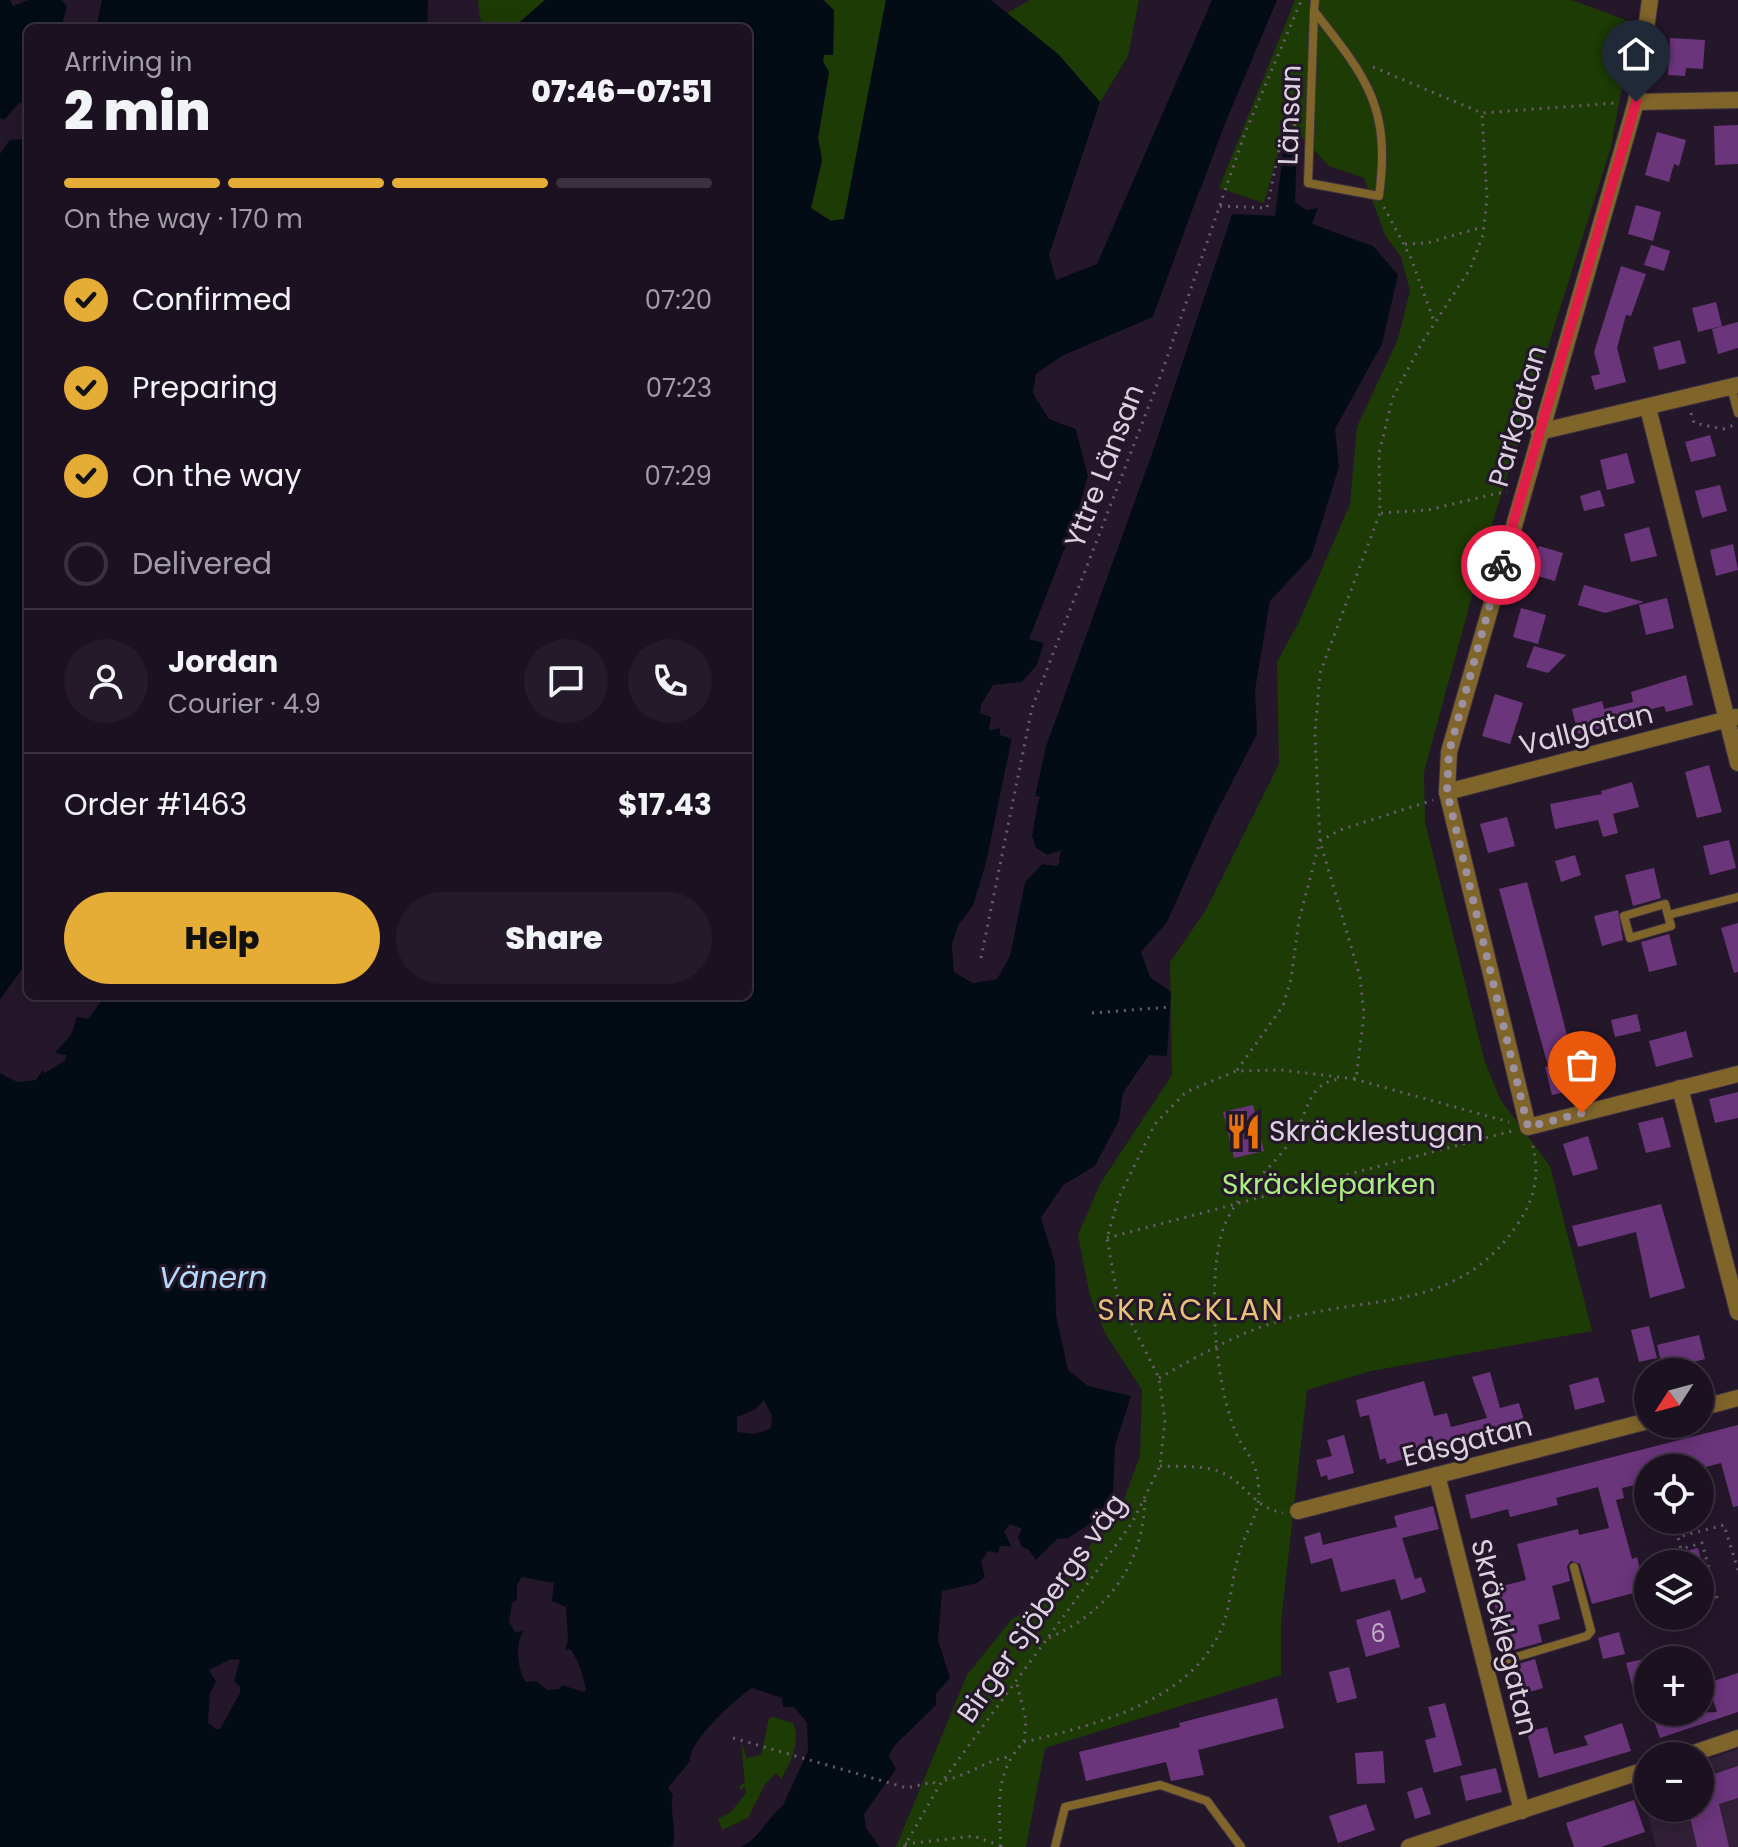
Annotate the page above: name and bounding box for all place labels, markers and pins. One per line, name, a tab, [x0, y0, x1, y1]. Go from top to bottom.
pin	[1602, 20, 1670, 102]
pin	[1548, 1031, 1616, 1113]
restaurant icon: Skräcklestugan	[1224, 1112, 1262, 1150]
place label: Skräcklestugan	[1269, 1112, 1483, 1151]

